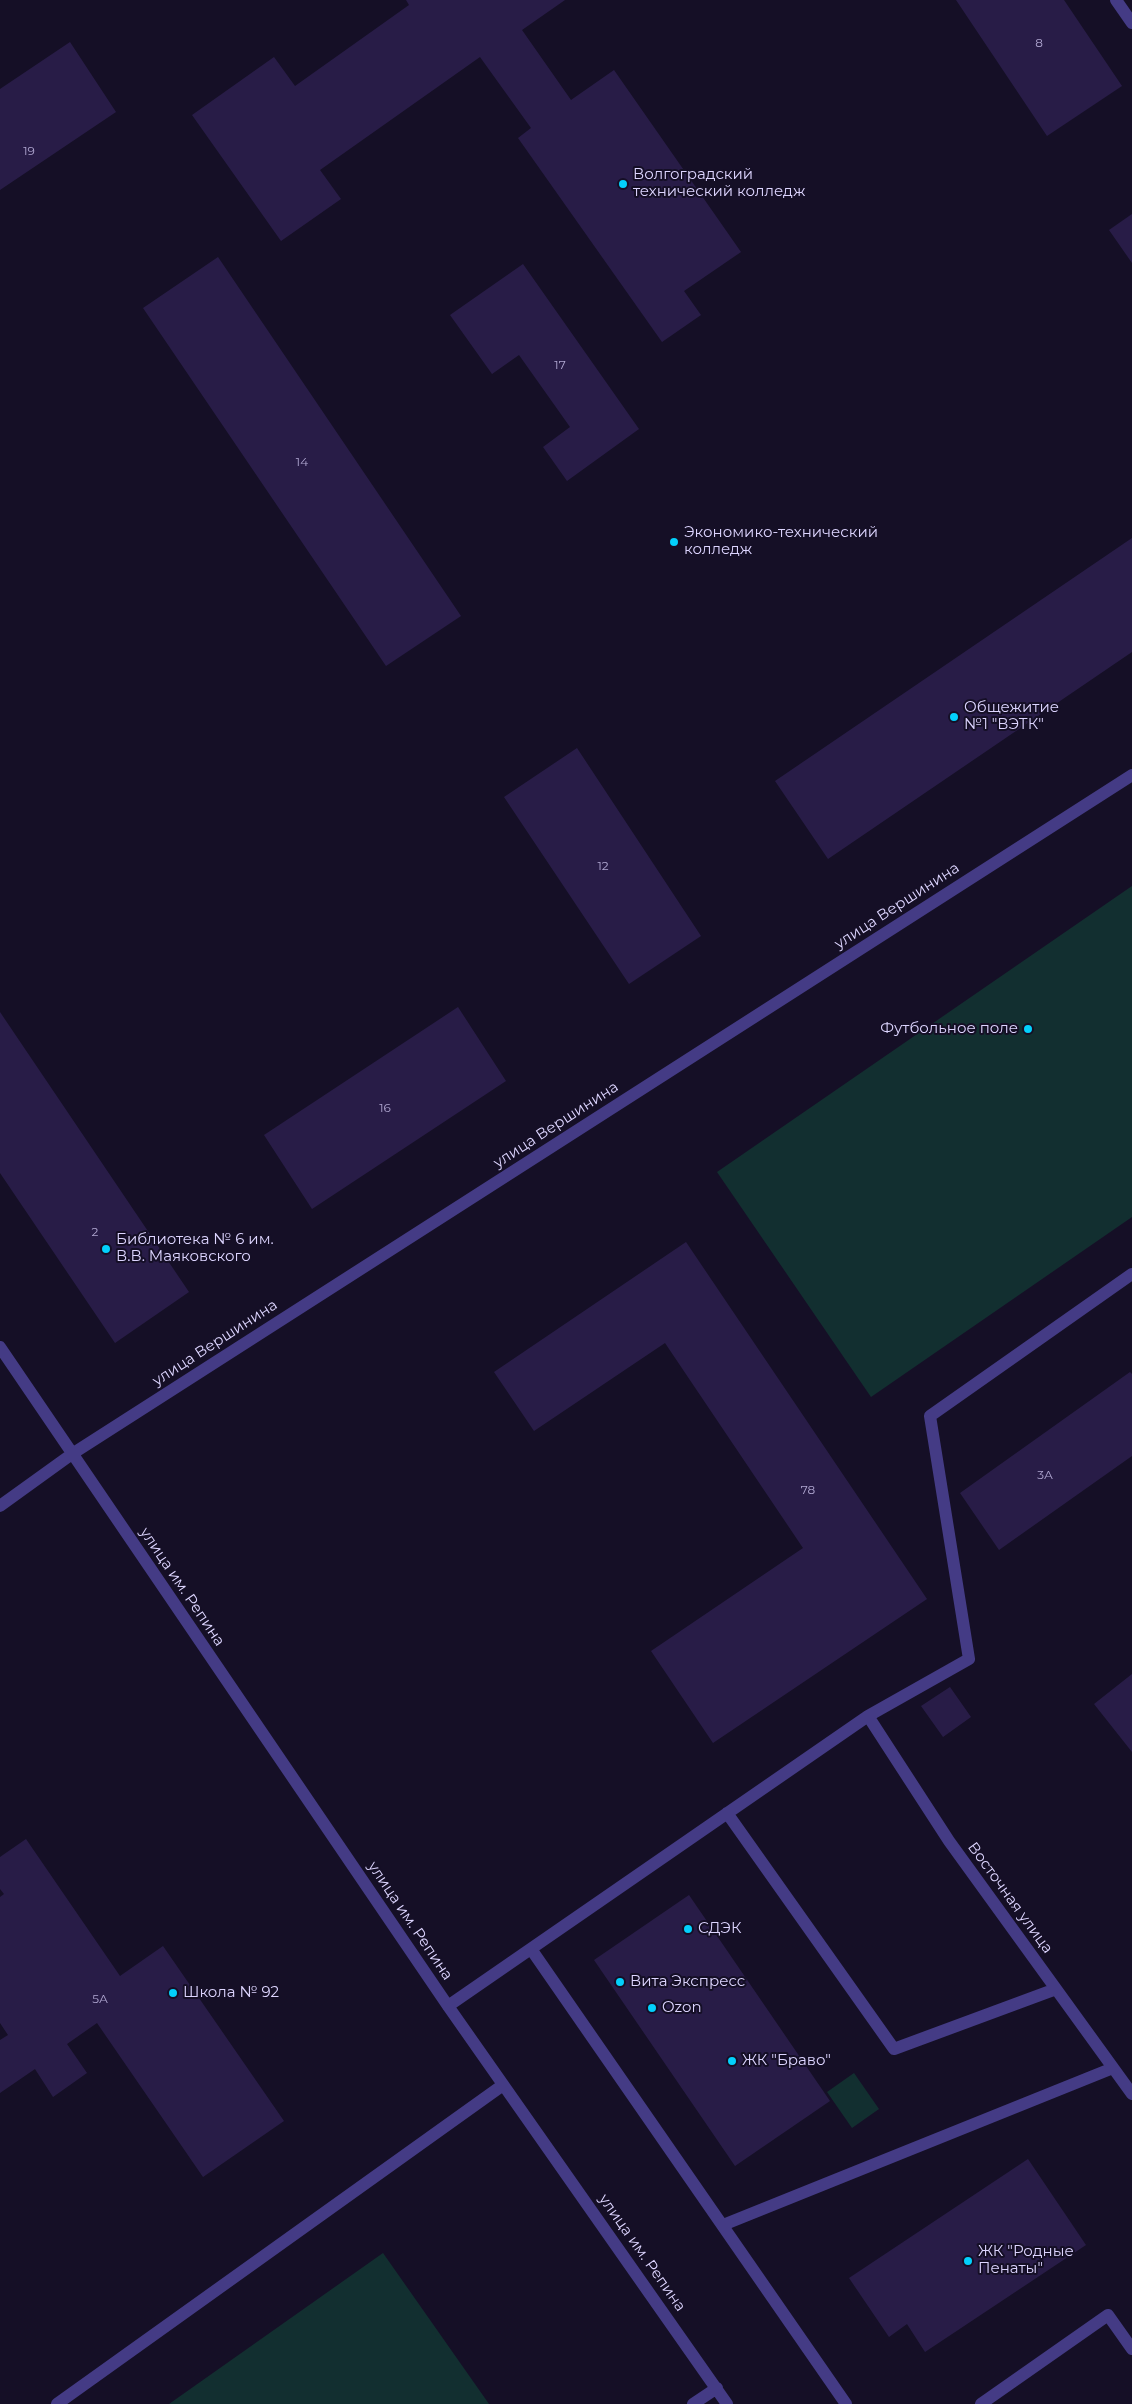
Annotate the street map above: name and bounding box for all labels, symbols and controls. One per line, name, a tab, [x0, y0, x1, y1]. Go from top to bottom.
house number: 8	[1035, 36, 1043, 50]
house number: 19	[23, 144, 35, 158]
place label: Волгоградский технический колледж	[633, 166, 805, 201]
marker: Волгоградский технический колледж	[617, 178, 629, 190]
house number: 17	[554, 358, 566, 372]
house number: 14	[296, 455, 308, 469]
place label: Экономико-технический колледж	[684, 524, 878, 559]
marker: Экономико-технический колледж	[668, 536, 680, 548]
place label: Общежитие №1 "ВЭТК"	[964, 699, 1059, 734]
marker: Общежитие №1 "ВЭТК"	[948, 711, 960, 723]
house number: 12	[597, 859, 609, 873]
street label: улица Вершинина	[831, 859, 963, 953]
place label: Футбольное поле	[880, 1020, 1018, 1038]
marker: Футбольное поле	[1022, 1023, 1034, 1035]
street label: улица Вершинина	[490, 1078, 622, 1172]
house number: 16	[379, 1101, 391, 1115]
house number: 2	[92, 1225, 98, 1239]
place label: Библиотека № 6 им. В.В. Маяковского	[116, 1231, 274, 1266]
marker: Библиотека № 6 им. В.В. Маяковского	[100, 1243, 112, 1255]
street label: улица Вершинина	[149, 1296, 281, 1390]
house number: 3А	[1037, 1468, 1053, 1482]
house number: 78	[801, 1483, 815, 1497]
street label: улица им. Репина	[136, 1524, 228, 1650]
street label: Восточная улица	[964, 1839, 1056, 1957]
street label: улица им. Репина	[364, 1858, 456, 1984]
place label: СДЭК	[698, 1920, 741, 1938]
marker: СДЭК	[682, 1923, 694, 1935]
place label: Вита Экспресс	[630, 1973, 745, 1991]
marker: Вита Экспресс	[614, 1976, 626, 1988]
place label: Школа № 92	[183, 1984, 279, 2002]
marker: Школа № 92	[167, 1987, 179, 1999]
house number: 5А	[92, 1992, 108, 2006]
place label: Ozon	[662, 1999, 702, 2017]
marker: Ozon	[646, 2002, 658, 2014]
place label: ЖК "Браво"	[742, 2052, 831, 2070]
marker: ЖК "Браво"	[726, 2055, 738, 2067]
street label: улица им. Репина	[595, 2191, 689, 2315]
place label: ЖК "Родные Пенаты"	[978, 2243, 1074, 2278]
marker: ЖК "Родные Пенаты"	[962, 2255, 974, 2267]

